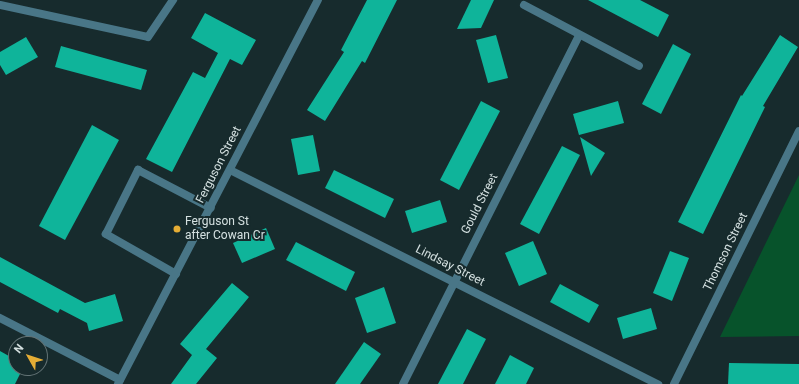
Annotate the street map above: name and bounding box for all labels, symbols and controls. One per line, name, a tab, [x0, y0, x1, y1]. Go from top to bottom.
street label: Ferguson Street	[193, 124, 245, 206]
street label: Gould Street	[459, 171, 501, 237]
street label: Thomson Street	[701, 210, 751, 294]
place label: Ferguson St after Cowan Cr	[185, 215, 265, 243]
marker: Ferguson St after Cowan Cr	[172, 224, 182, 234]
street label: Lindsay Street	[413, 242, 487, 290]
north arrow	[8, 336, 48, 376]
text: N	[12, 342, 27, 356]

